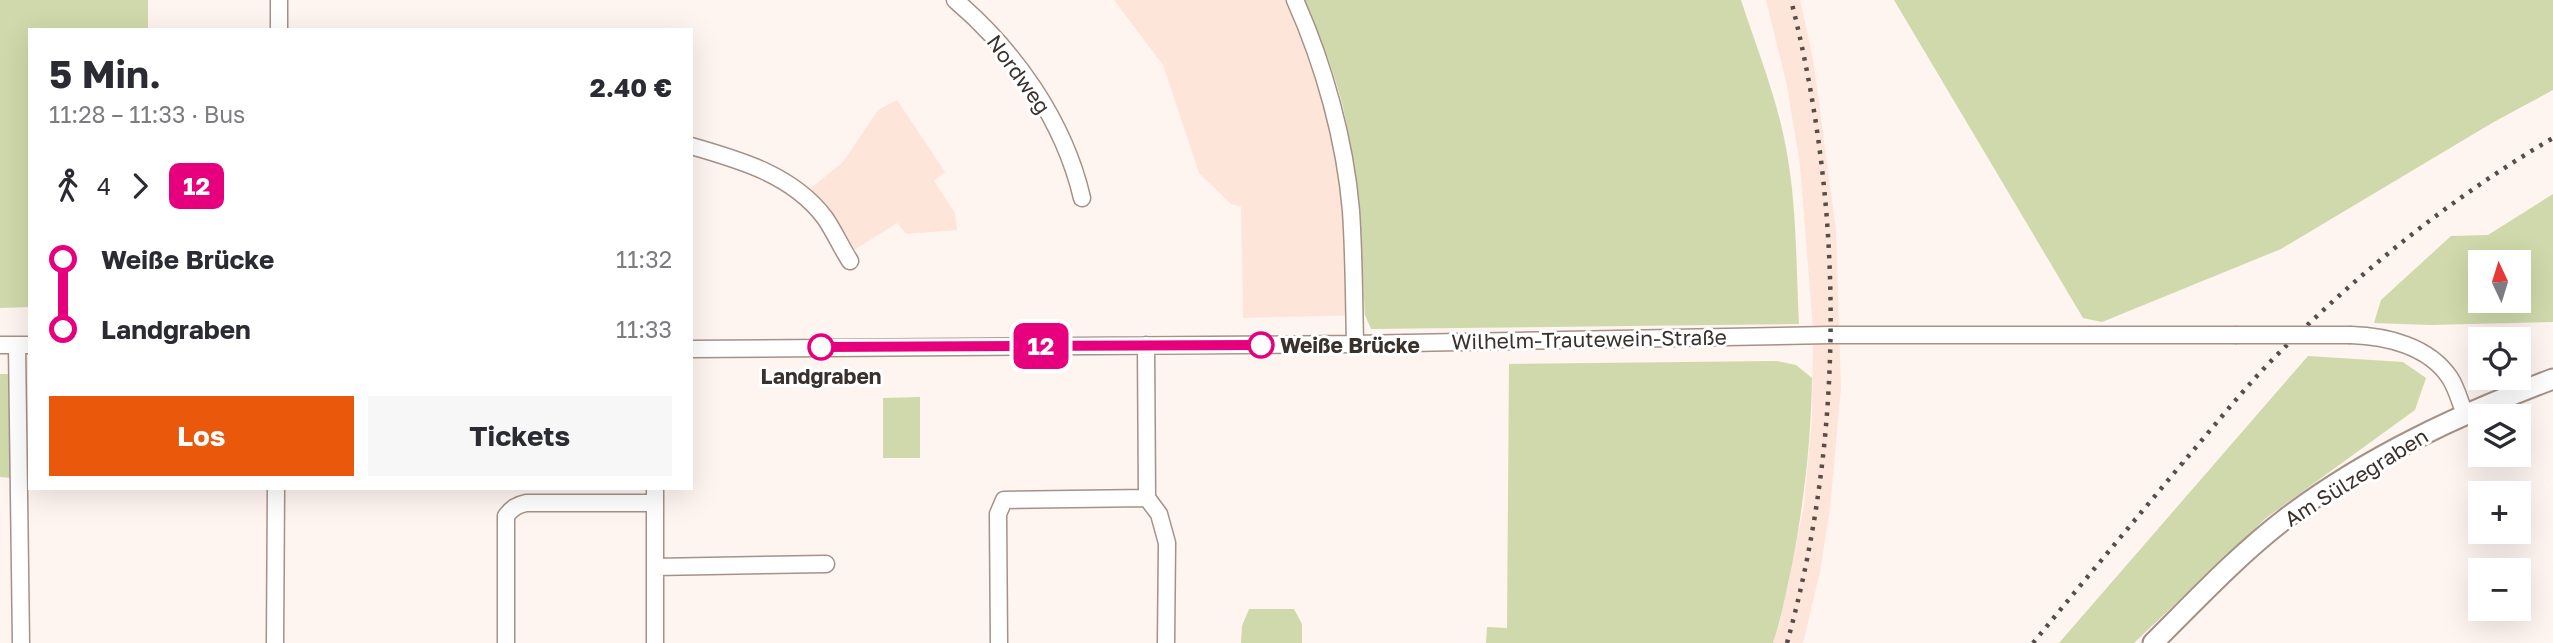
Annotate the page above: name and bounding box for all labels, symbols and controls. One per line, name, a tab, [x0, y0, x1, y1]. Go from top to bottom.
street label: Nordweg	[982, 29, 1056, 119]
text: 5 Min.	[49, 51, 161, 96]
text: 2.40 €	[590, 72, 672, 103]
text: 11:28 – 11:33 · Bus	[49, 100, 245, 128]
icon: walk	[49, 167, 87, 205]
icon: forward	[121, 167, 159, 205]
text: 12	[183, 171, 210, 200]
text: 4	[97, 172, 111, 200]
text: Weiße Brücke	[101, 244, 274, 275]
text: 11:32	[616, 245, 672, 273]
north arrow	[2468, 250, 2530, 313]
map controls	[2468, 250, 2531, 621]
text: Landgraben	[101, 314, 251, 345]
text: 11:33	[616, 315, 672, 343]
line badge: 12	[1010, 323, 1072, 369]
street label: Wilhelm-Trautewein-Straße	[1451, 324, 1727, 354]
button: locate	[2468, 327, 2531, 390]
text: 12	[1028, 331, 1055, 360]
marker: Weiße Brücke	[1248, 332, 1274, 358]
place label: Weiße Brücke	[1280, 332, 1420, 358]
marker: Landgraben	[808, 334, 834, 360]
place label: Landgraben	[761, 363, 881, 389]
button: Los	[49, 396, 354, 476]
button: Tickets	[368, 396, 672, 476]
button: layers	[2468, 404, 2531, 467]
street label: Am Sülzegraben	[2279, 422, 2433, 532]
button: +	[2468, 481, 2531, 544]
button: −	[2468, 558, 2531, 621]

